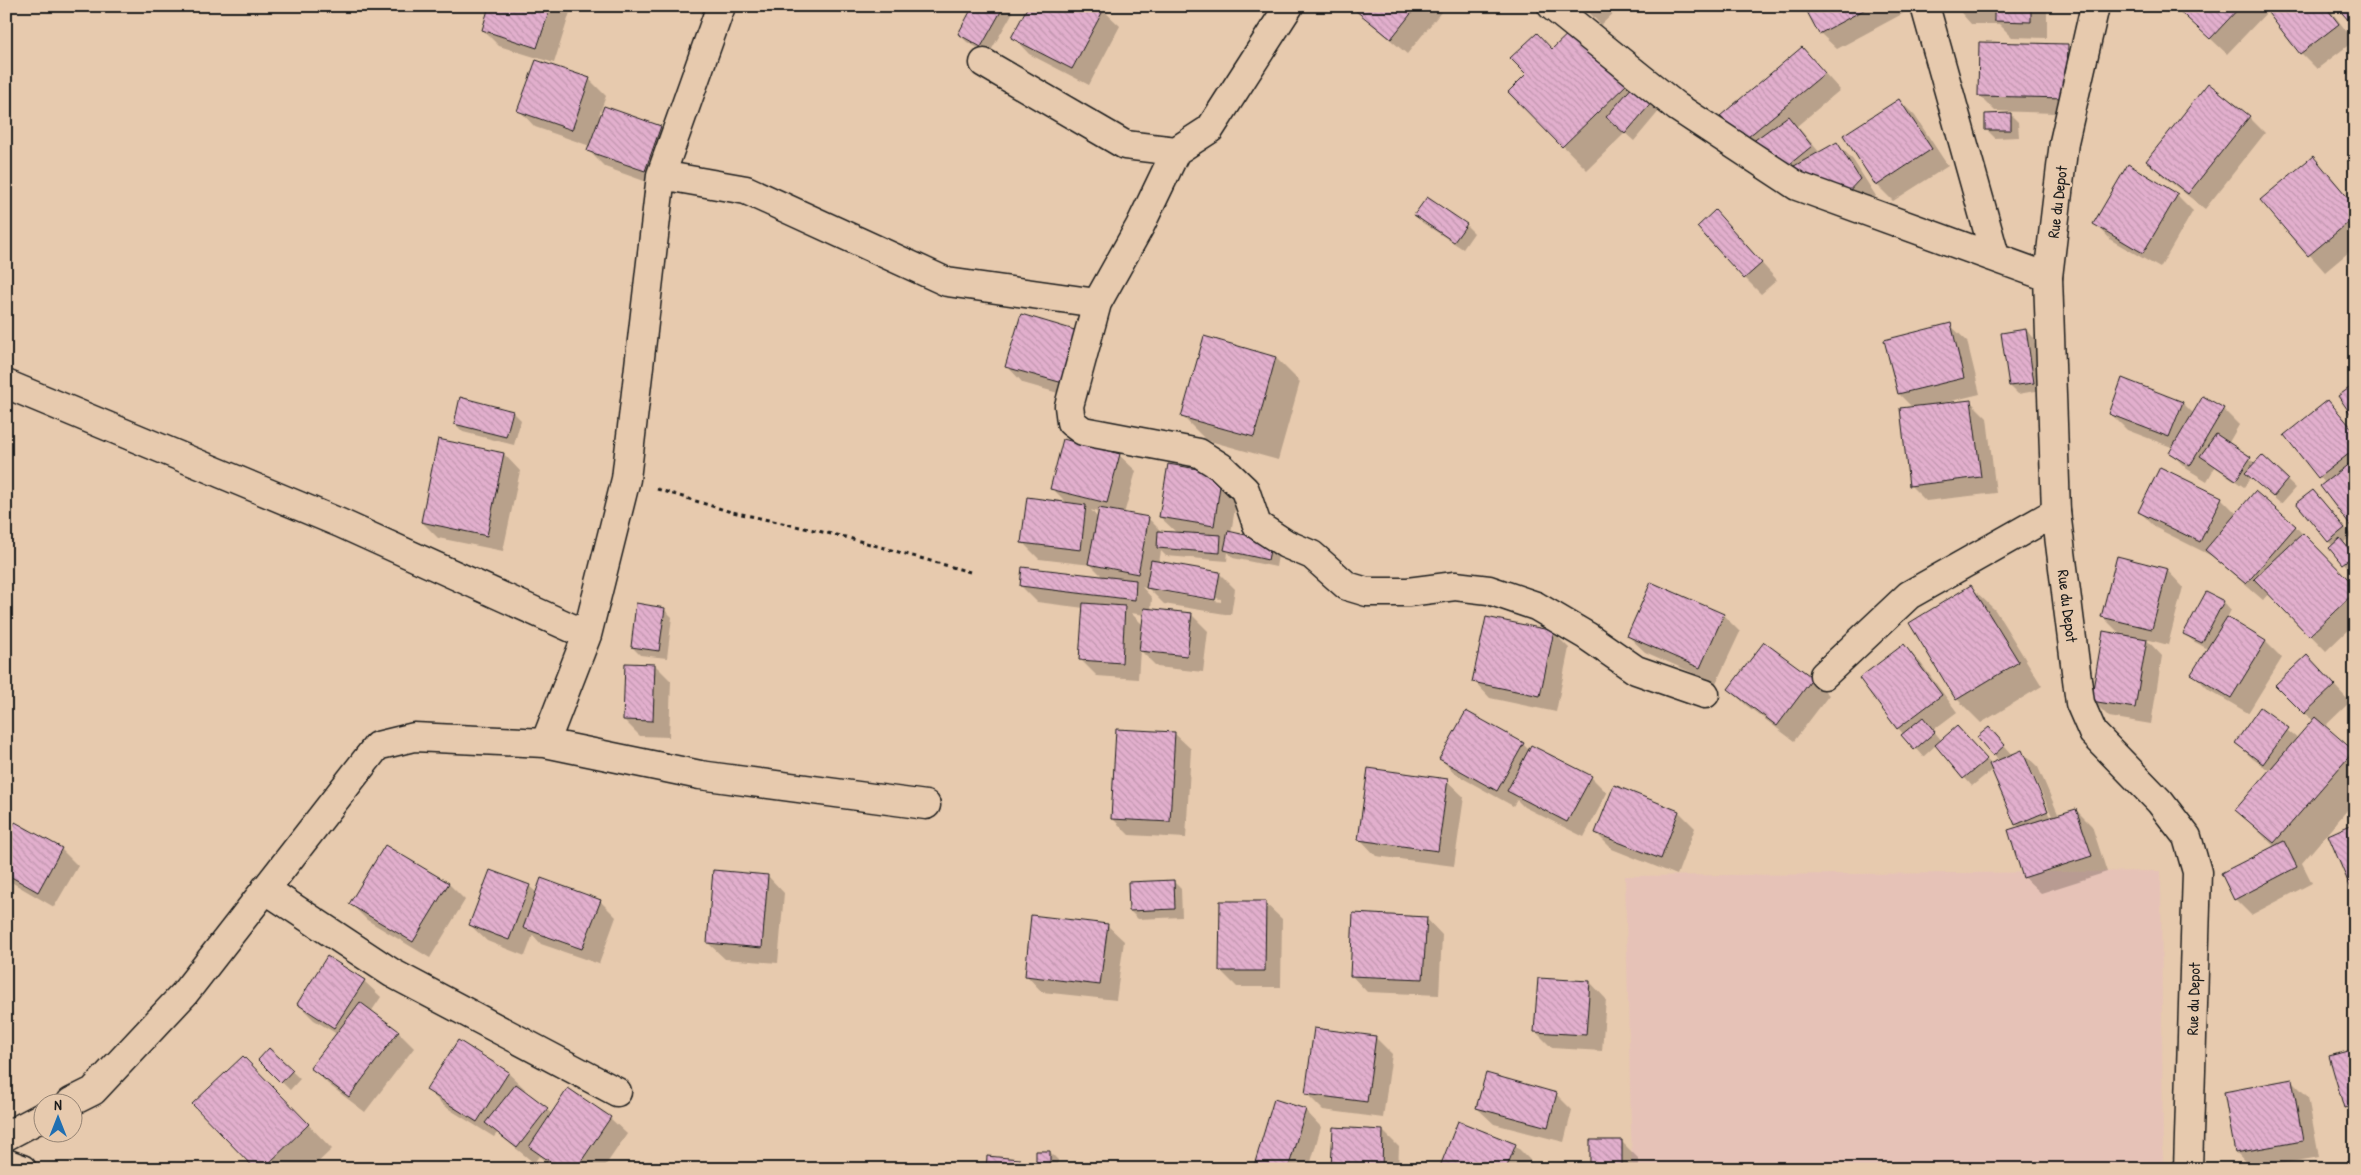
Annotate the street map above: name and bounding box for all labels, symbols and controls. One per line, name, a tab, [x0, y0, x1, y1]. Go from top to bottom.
street label: Rue du Depot	[2042, 164, 2072, 239]
street label: Rue du Depot	[2053, 569, 2083, 644]
street label: Rue du Depot	[2181, 962, 2205, 1036]
north arrow	[32, 1092, 82, 1142]
text: N	[54, 1095, 62, 1114]

